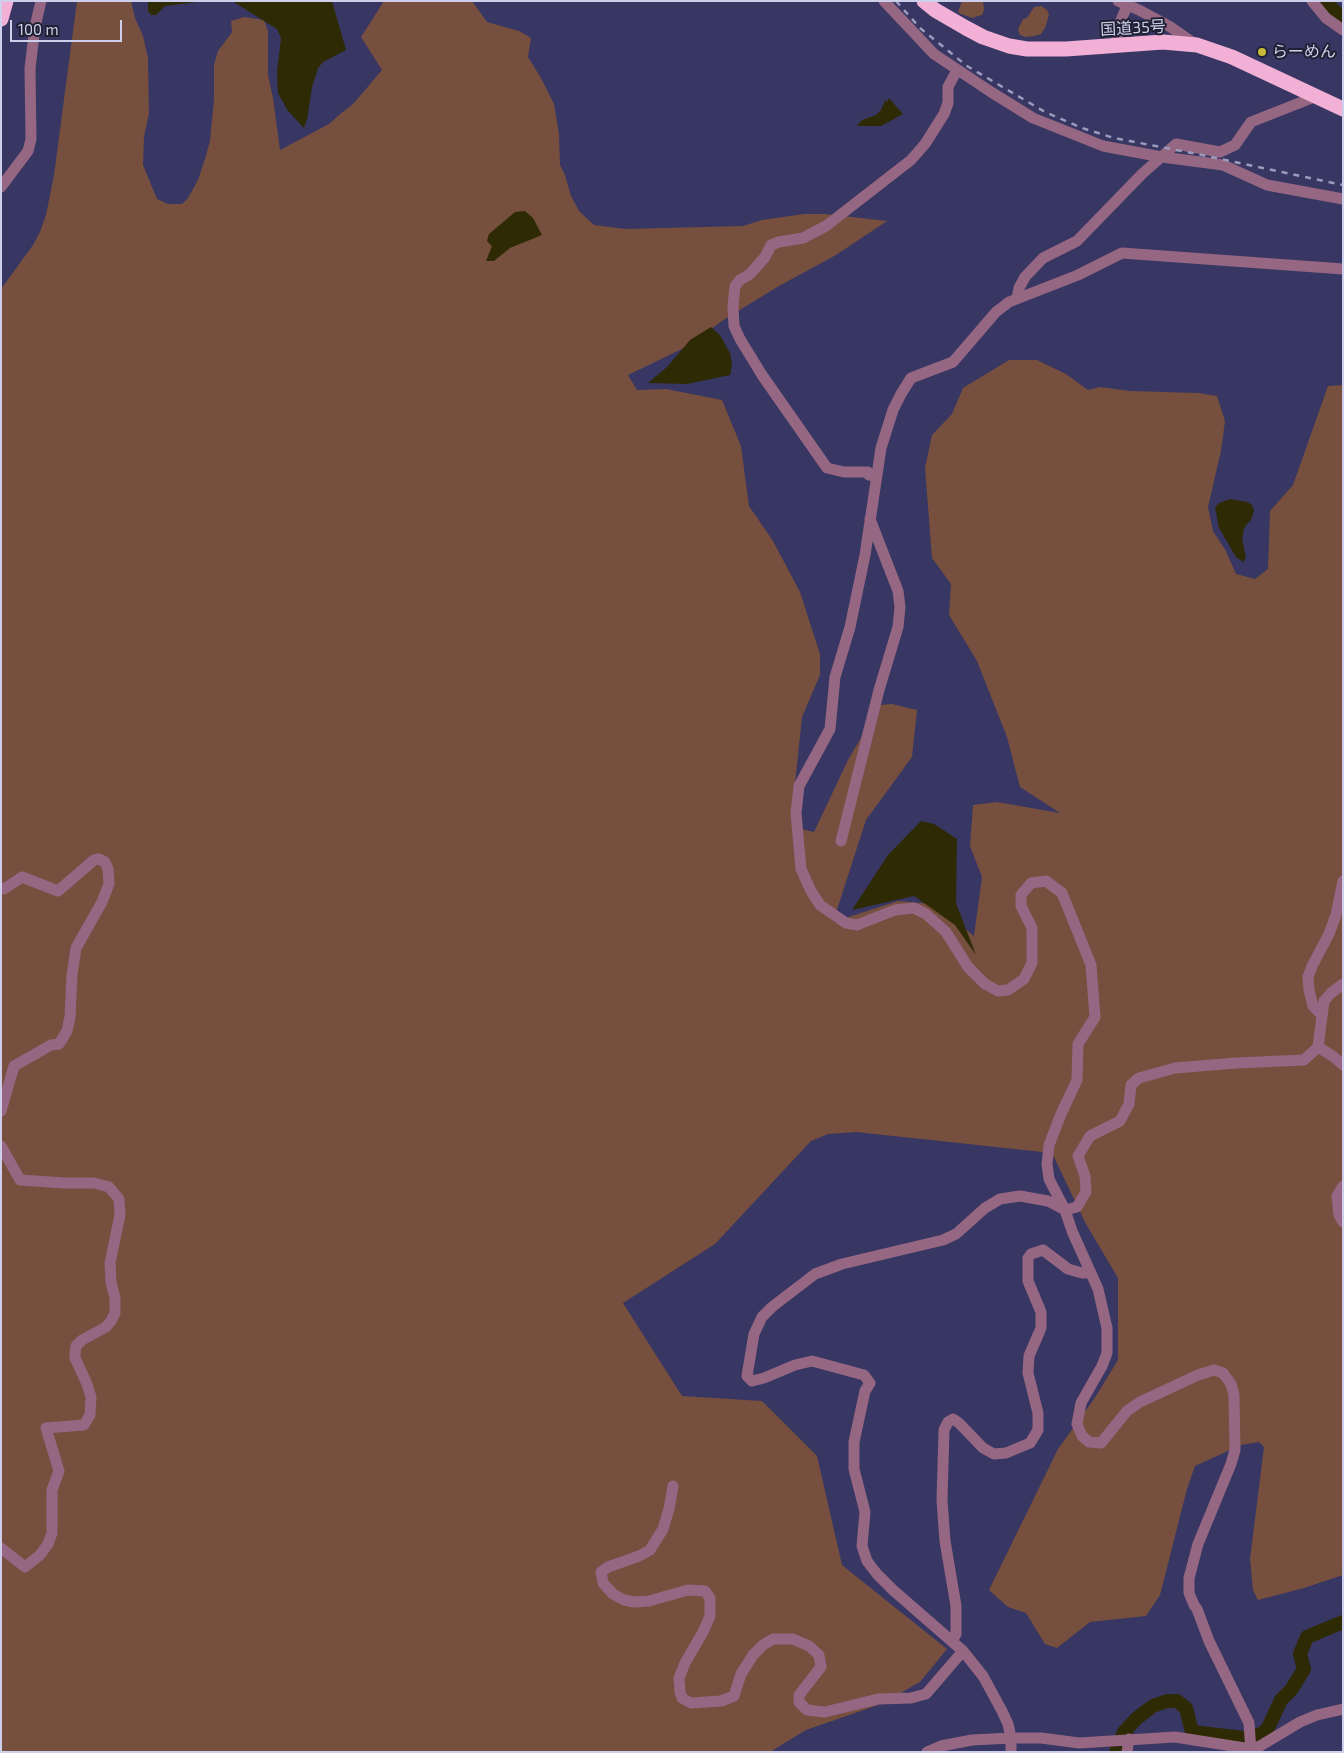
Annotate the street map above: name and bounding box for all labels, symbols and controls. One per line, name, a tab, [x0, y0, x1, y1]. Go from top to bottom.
scale bar	[12, 10, 125, 42]
street label: 国道35号	[1100, 17, 1166, 39]
text: 100 m	[18, 20, 59, 38]
place label: らーめん	[1272, 42, 1336, 62]
marker: らーめん	[1256, 46, 1268, 58]

